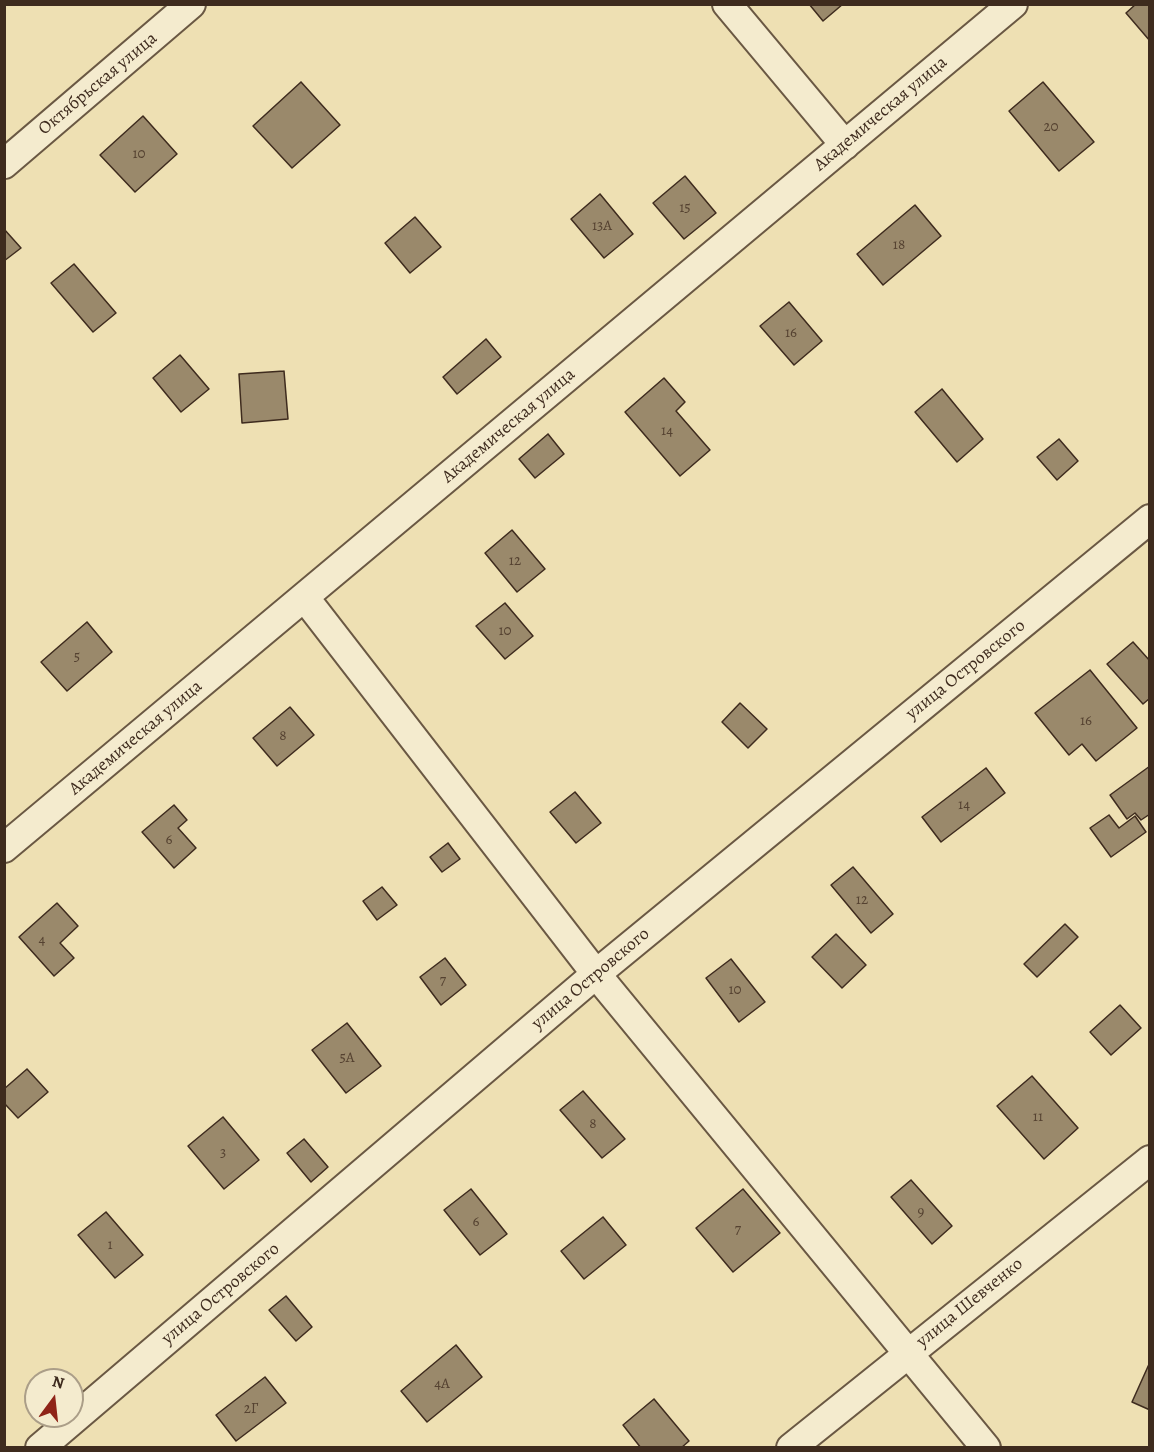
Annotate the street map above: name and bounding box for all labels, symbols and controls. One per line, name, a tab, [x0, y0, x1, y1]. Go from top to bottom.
street label: Октябрьская улица	[34, 28, 162, 140]
street label: Академическая улица	[810, 52, 952, 176]
house number: 20	[1043, 118, 1059, 136]
house number: 10	[132, 145, 146, 163]
house number: 15	[679, 199, 691, 217]
house number: 13А	[592, 217, 612, 235]
house number: 18	[893, 236, 905, 254]
house number: 16	[785, 324, 797, 342]
street label: Академическая улица	[438, 364, 580, 488]
house number: 14	[661, 422, 673, 440]
house number: 12	[509, 552, 521, 570]
street label: улица Островского	[902, 615, 1030, 725]
house number: 10	[498, 622, 512, 640]
house number: 5	[74, 648, 80, 666]
street label: Академическая улица	[65, 676, 207, 800]
house number: 16	[1080, 712, 1092, 730]
house number: 8	[279, 727, 287, 745]
house number: 14	[958, 796, 970, 814]
house number: 6	[166, 831, 172, 849]
house number: 12	[856, 891, 868, 909]
street label: улица Островского	[528, 923, 654, 1035]
house number: 4	[39, 931, 45, 949]
house number: 7	[440, 972, 446, 990]
house number: 10	[728, 981, 742, 999]
house number: 5А	[339, 1049, 355, 1067]
house number: 11	[1033, 1108, 1043, 1126]
house number: 8	[589, 1115, 597, 1133]
house number: 3	[220, 1144, 226, 1162]
house number: 9	[918, 1203, 924, 1221]
house number: 6	[473, 1213, 479, 1231]
house number: 7	[735, 1221, 741, 1239]
house number: 1	[107, 1236, 113, 1254]
street label: улица Островского	[158, 1238, 284, 1350]
street label: улица Шевченко	[913, 1254, 1027, 1352]
north arrow	[24, 1368, 84, 1428]
text: N	[50, 1370, 67, 1395]
house number: 4А	[434, 1375, 450, 1393]
house number: 2Г	[244, 1400, 258, 1418]

